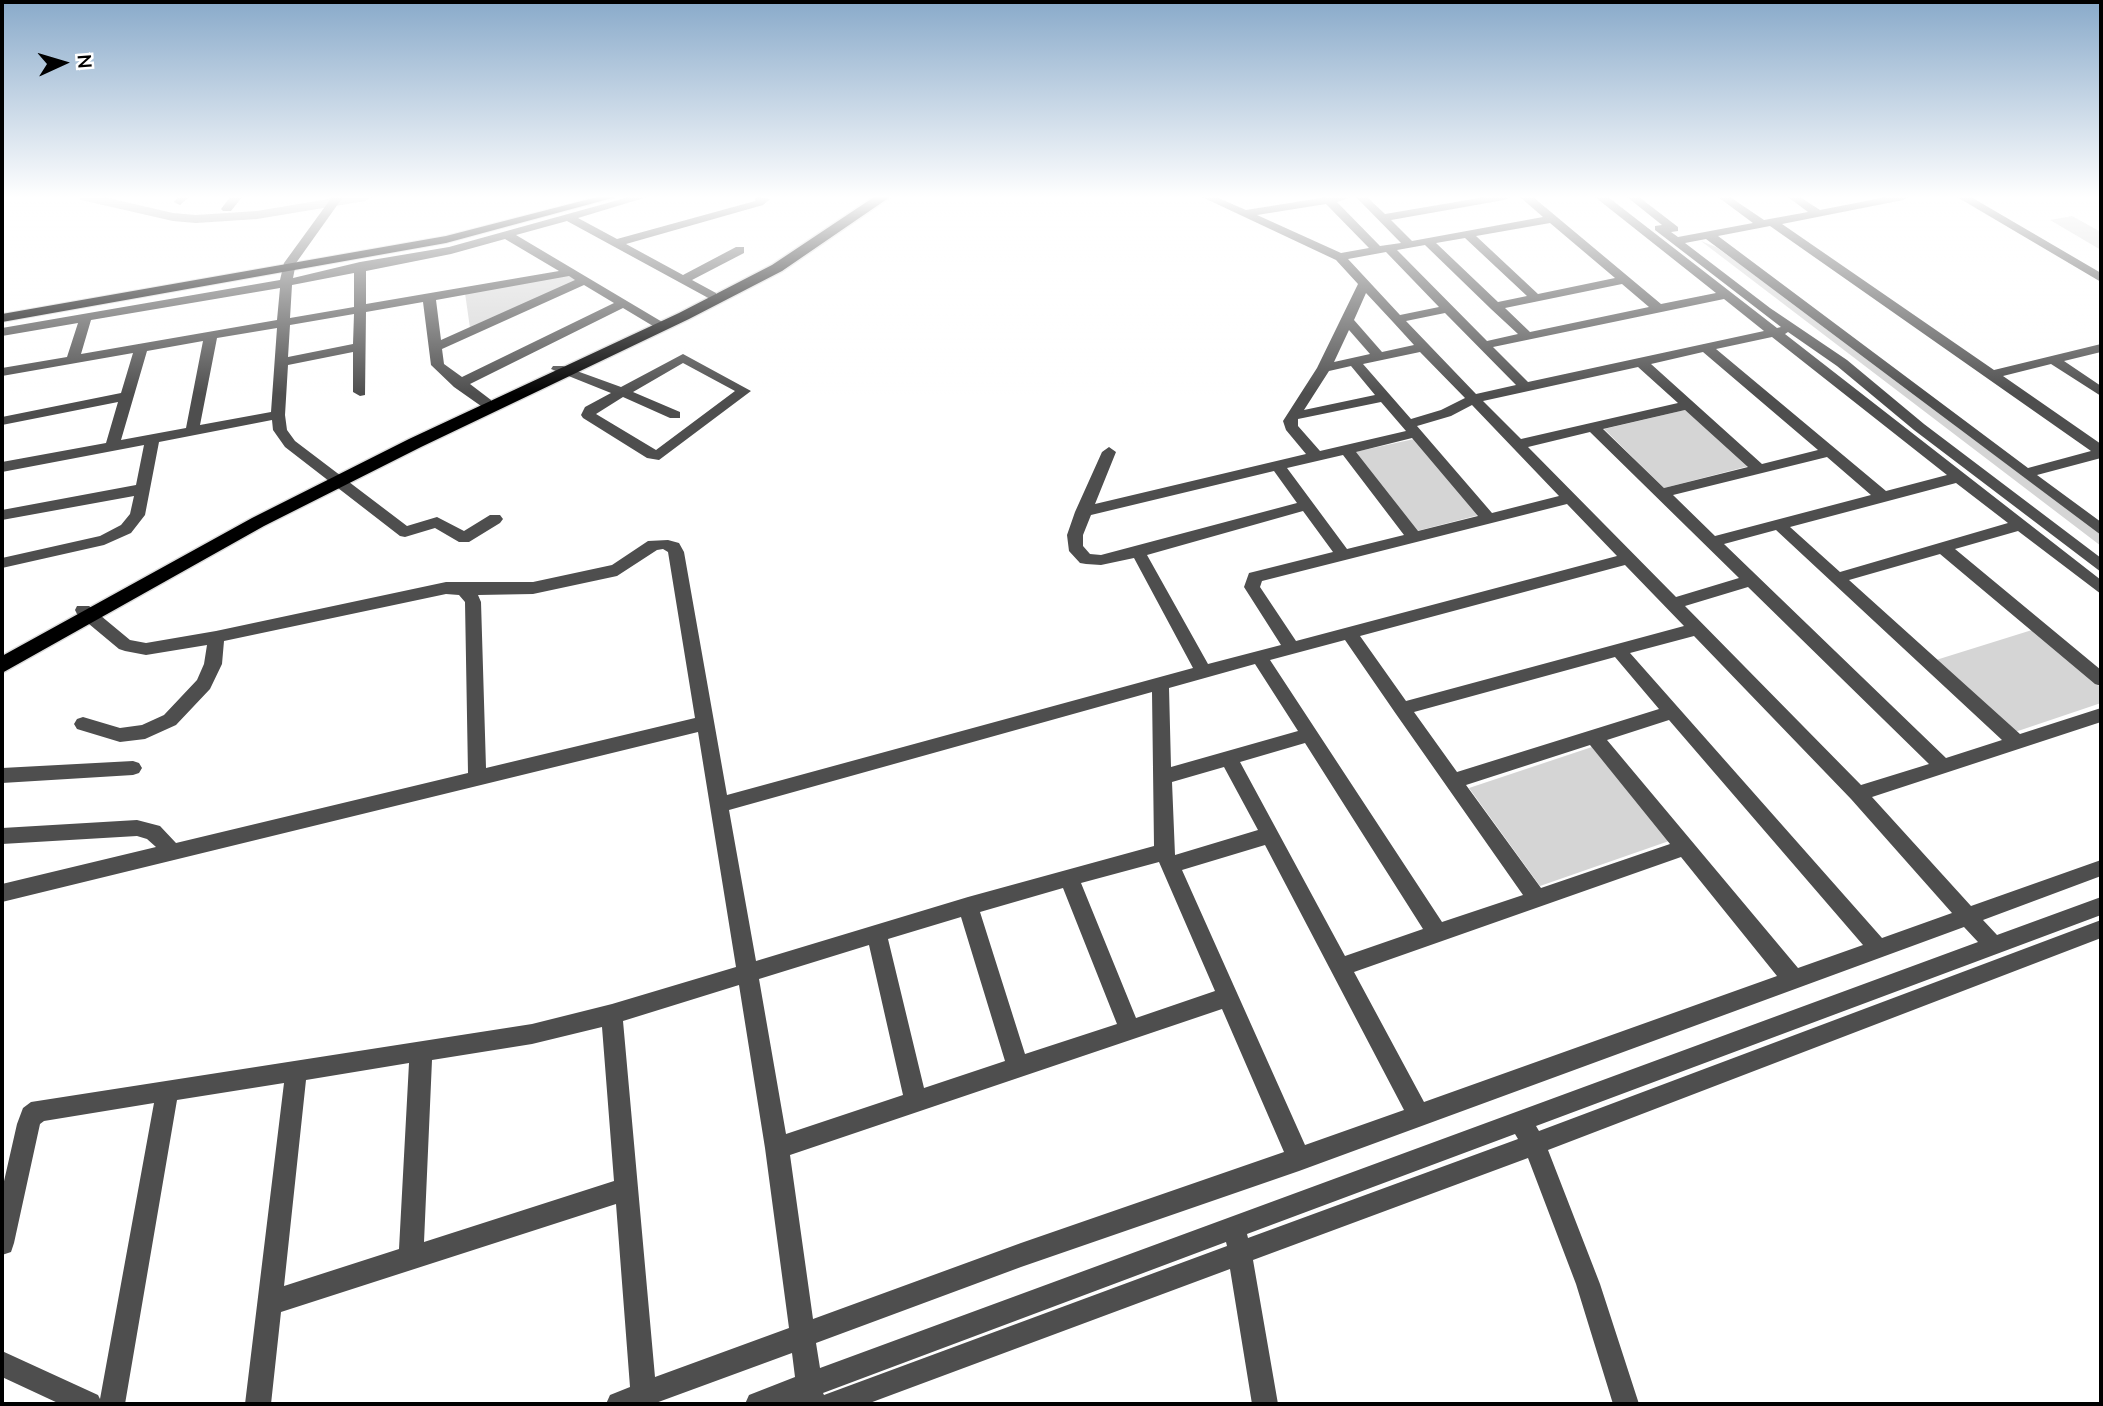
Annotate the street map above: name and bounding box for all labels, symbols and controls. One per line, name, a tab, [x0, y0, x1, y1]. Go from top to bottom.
north arrow	[28, 28, 98, 98]
text: N	[70, 54, 97, 70]

